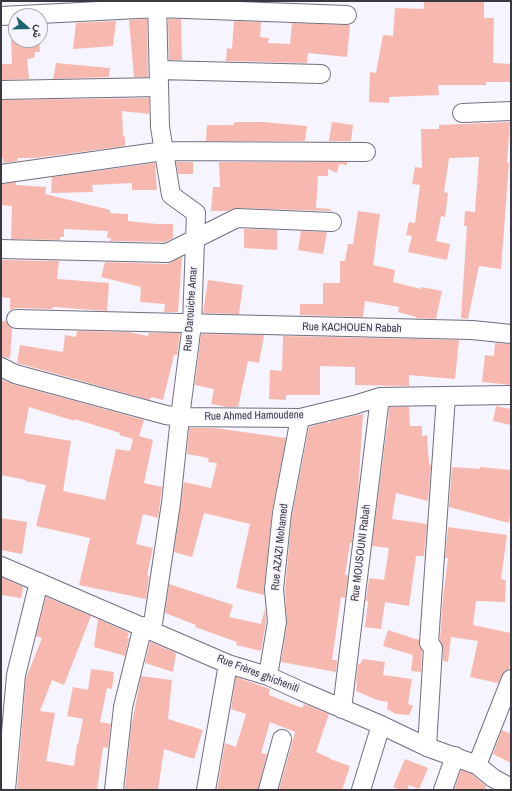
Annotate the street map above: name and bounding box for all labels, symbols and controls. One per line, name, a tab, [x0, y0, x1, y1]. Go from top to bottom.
north arrow	[8, 8, 48, 48]
text: ش	[29, 23, 47, 40]
street label: Rue Darouiche Amar	[181, 266, 201, 352]
street label: Rue KACHOUEN Rabah	[302, 321, 402, 335]
street label: Rue Ahmed Hamoudene	[204, 409, 304, 423]
street label: Rue AZAZI Mohamed	[269, 503, 291, 591]
street label: Rue MOUSOUNI Rabah	[348, 504, 374, 602]
street label: Rue Frères ghicheniti	[215, 652, 301, 696]

